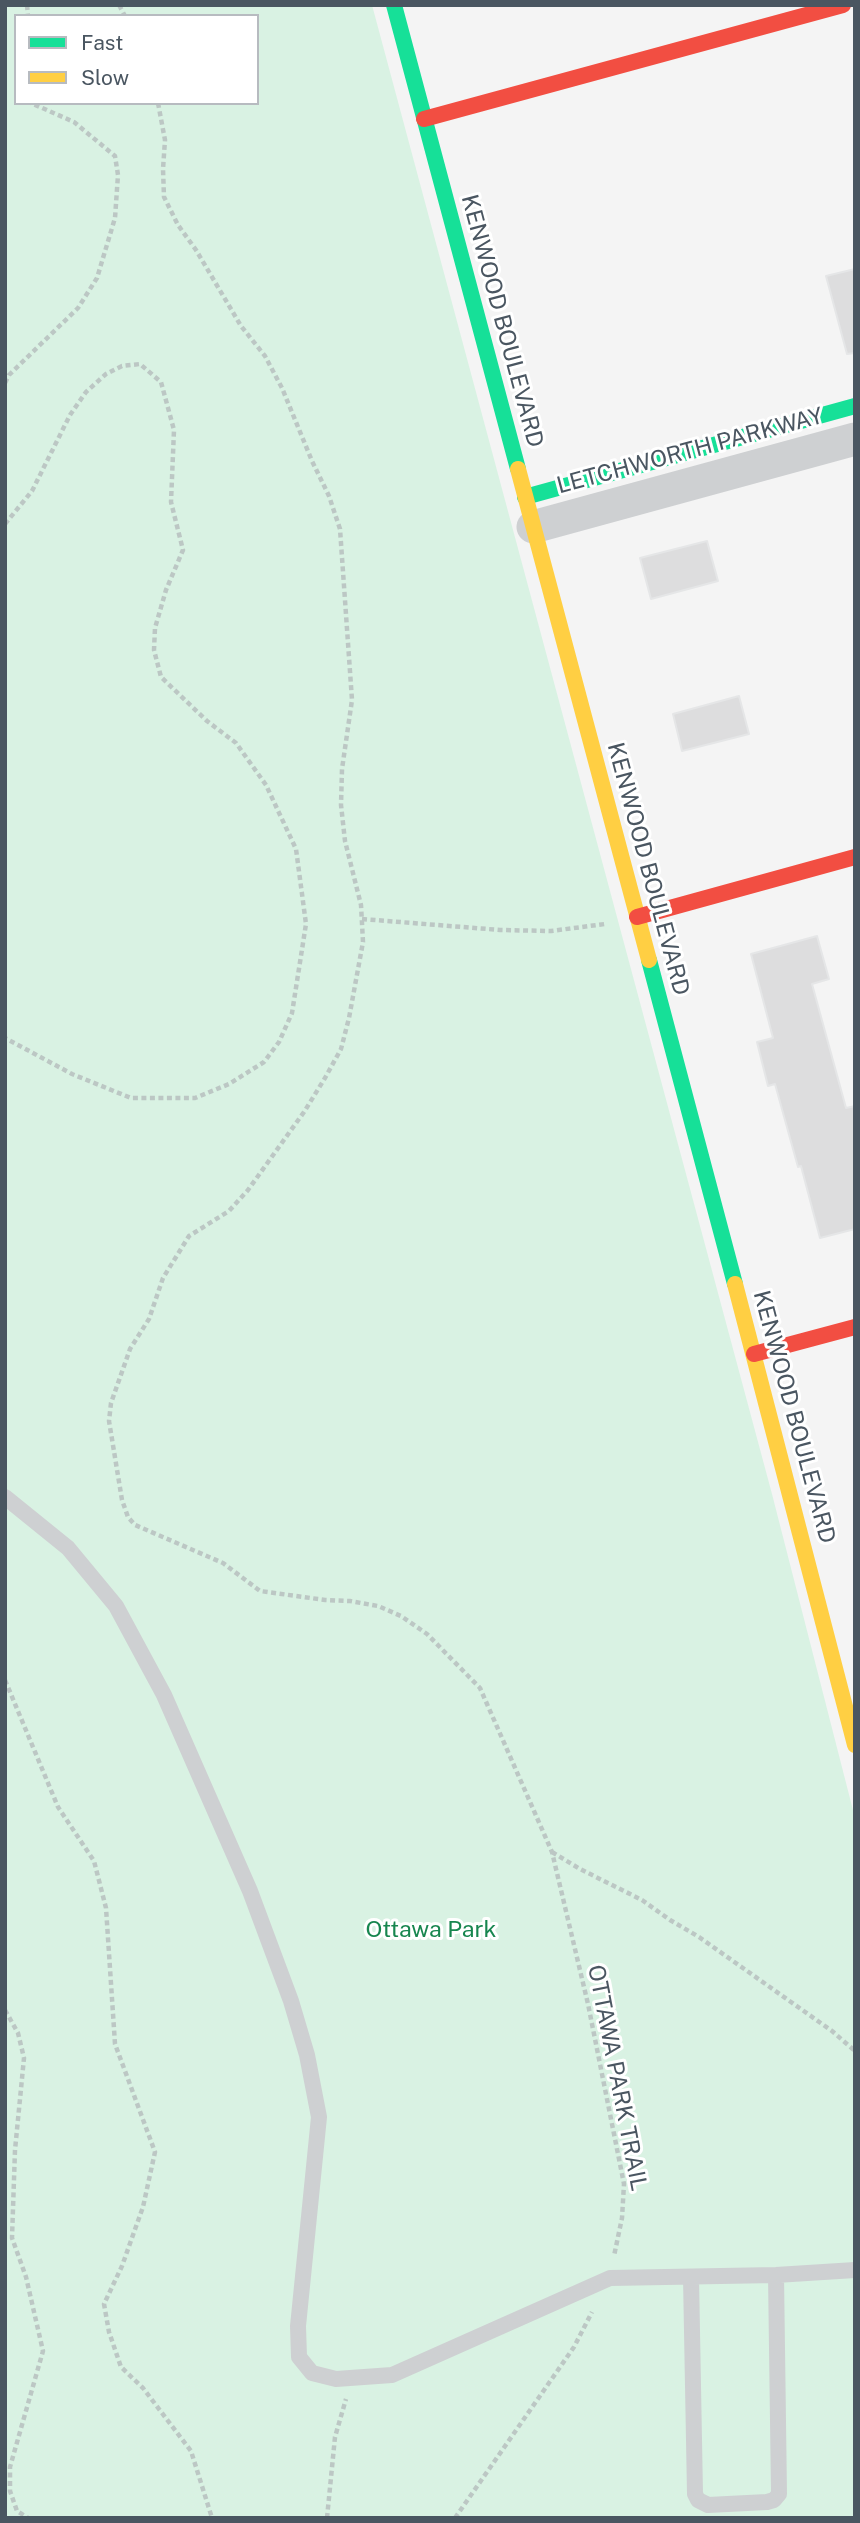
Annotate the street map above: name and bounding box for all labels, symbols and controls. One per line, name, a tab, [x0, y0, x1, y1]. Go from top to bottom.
legend	[14, 14, 259, 105]
text: Fast	[81, 30, 123, 55]
text: Slow	[81, 65, 129, 90]
street label: KENWOOD BOULEVARD	[455, 192, 549, 450]
street label: LETCHWORTH PARKWAY	[554, 402, 826, 500]
street label: KENWOOD BOULEVARD	[601, 740, 695, 998]
street label: KENWOOD BOULEVARD	[747, 1288, 841, 1546]
park label: Ottawa Park	[366, 1916, 496, 1944]
street label: OTTAWA PARK TRAIL	[582, 1963, 652, 2193]

